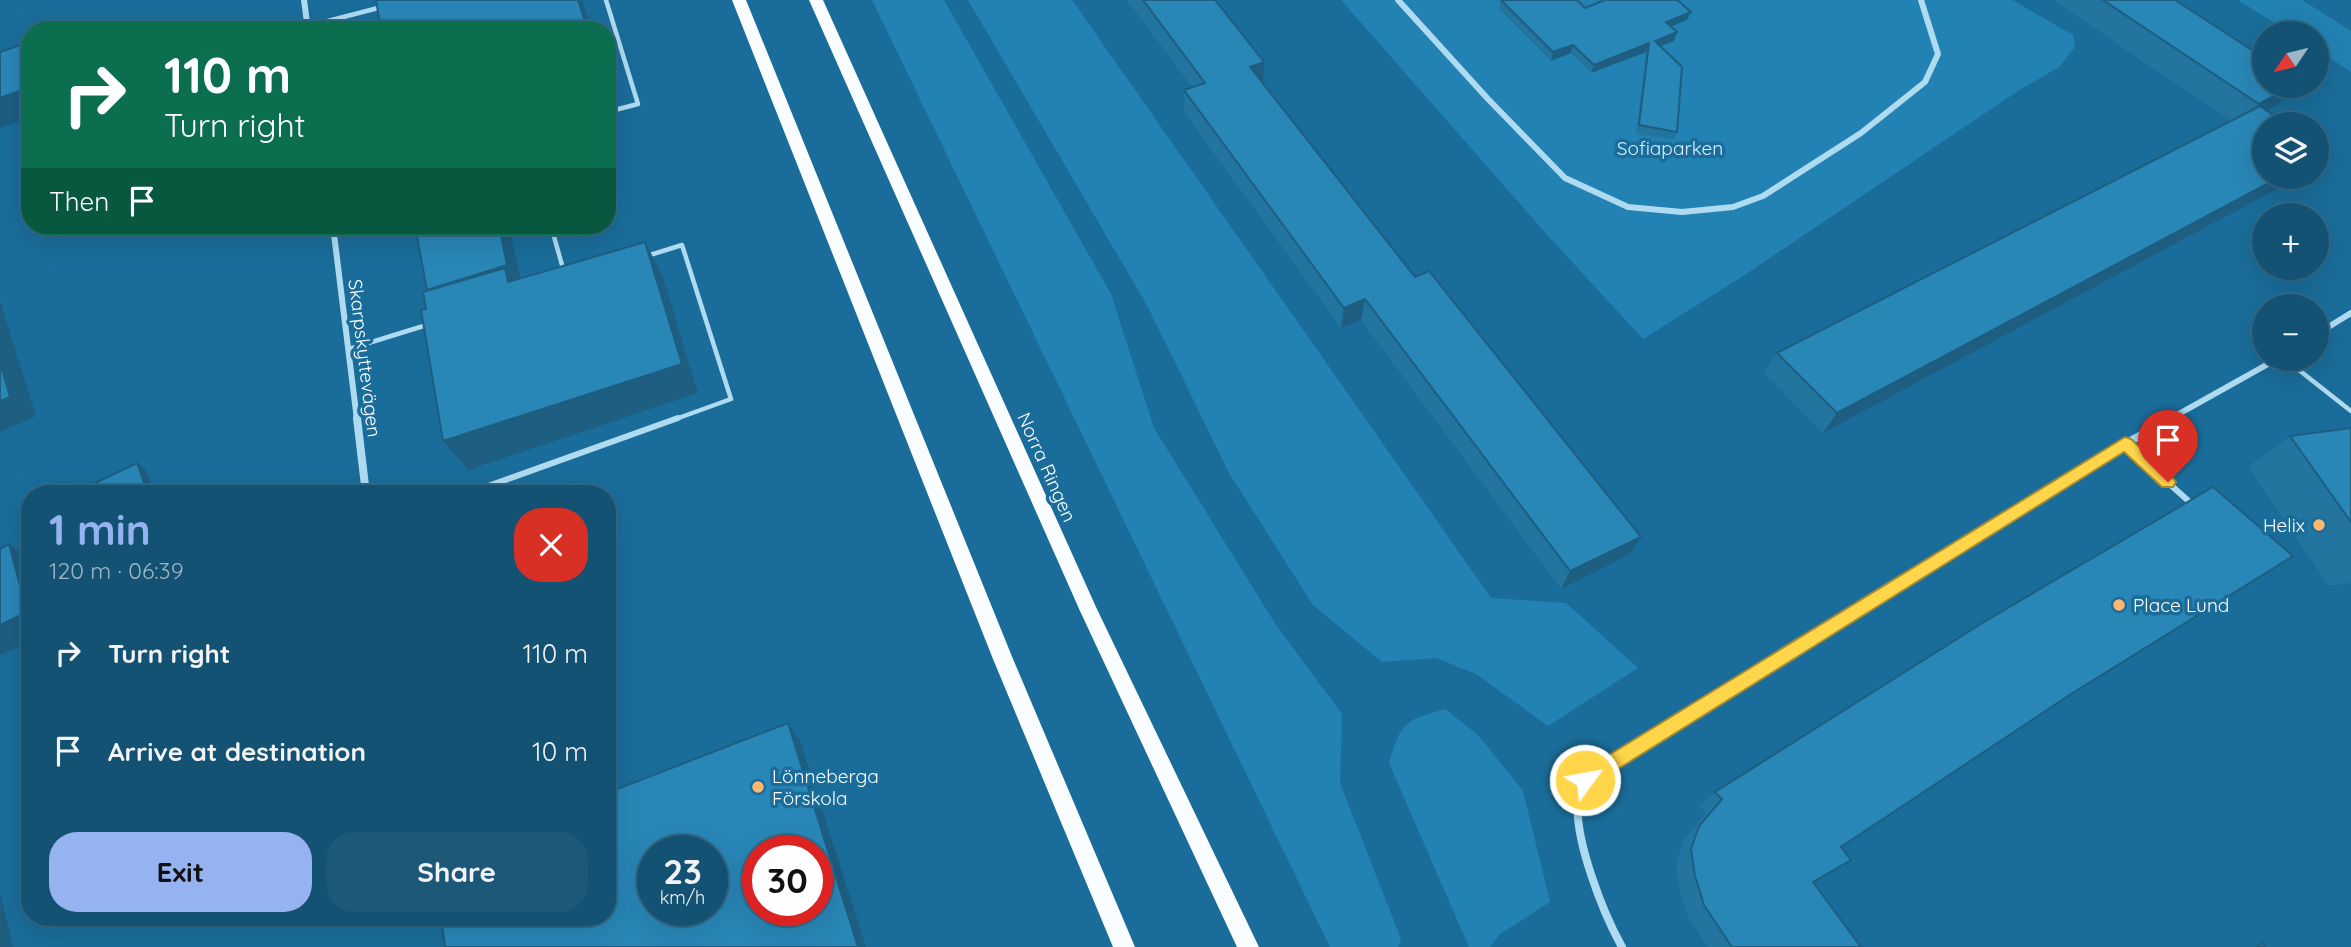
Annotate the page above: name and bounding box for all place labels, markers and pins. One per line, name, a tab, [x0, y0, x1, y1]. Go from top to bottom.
pin	[2138, 410, 2198, 482]
place label: Helix	[2263, 513, 2305, 537]
marker: Helix	[2311, 517, 2327, 533]
place label: Place Lund	[2133, 593, 2229, 617]
marker: Place Lund	[2111, 597, 2127, 613]
place label: Lönneberga Förskola	[772, 764, 879, 810]
marker: Lönneberga Förskola	[750, 779, 766, 795]

